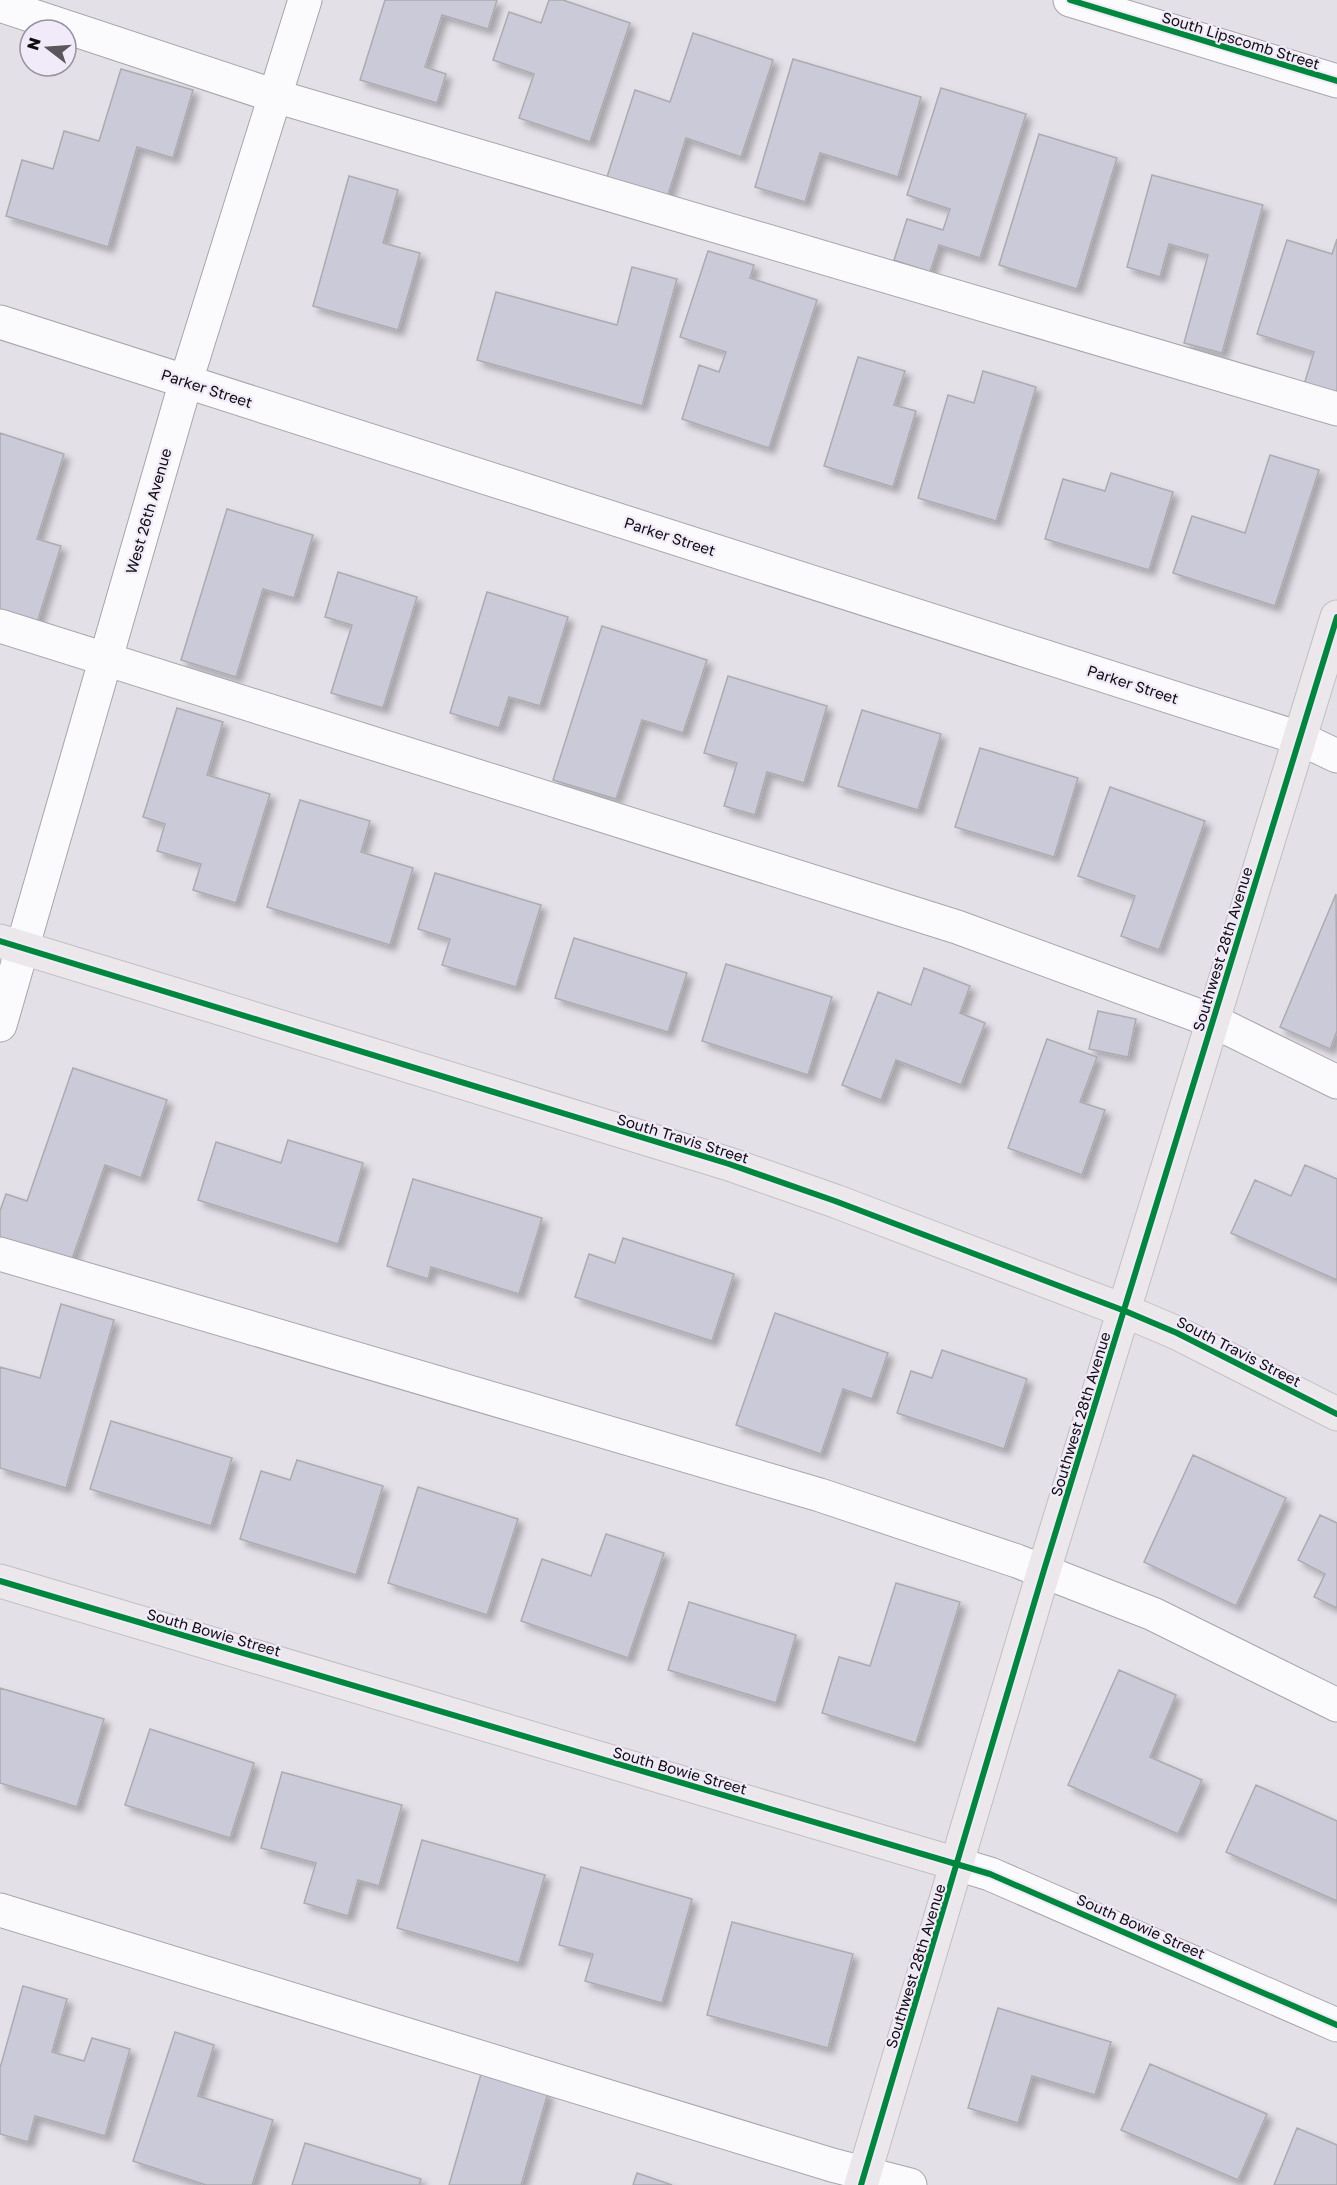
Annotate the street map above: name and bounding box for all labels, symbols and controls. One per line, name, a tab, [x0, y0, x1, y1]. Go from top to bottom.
street label: South Lipscomb Street	[1160, 7, 1322, 73]
north arrow	[18, 18, 78, 78]
text: N	[22, 35, 45, 52]
street label: Parker Street	[159, 365, 255, 411]
street label: West 26th Avenue	[121, 446, 175, 576]
street label: Parker Street	[622, 513, 718, 559]
street label: Parker Street	[1085, 661, 1181, 707]
street label: Southwest 28th Avenue	[1188, 864, 1256, 1033]
street label: South Travis Street	[615, 1109, 751, 1167]
street label: South Travis Street	[1174, 1312, 1304, 1390]
street label: Southwest 28th Avenue	[1046, 1329, 1114, 1498]
street label: South Bowie Street	[145, 1604, 283, 1660]
street label: South Bowie Street	[611, 1742, 749, 1798]
street label: Southwest 28th Avenue	[881, 1881, 949, 2050]
street label: South Bowie Street	[1074, 1890, 1208, 1962]

